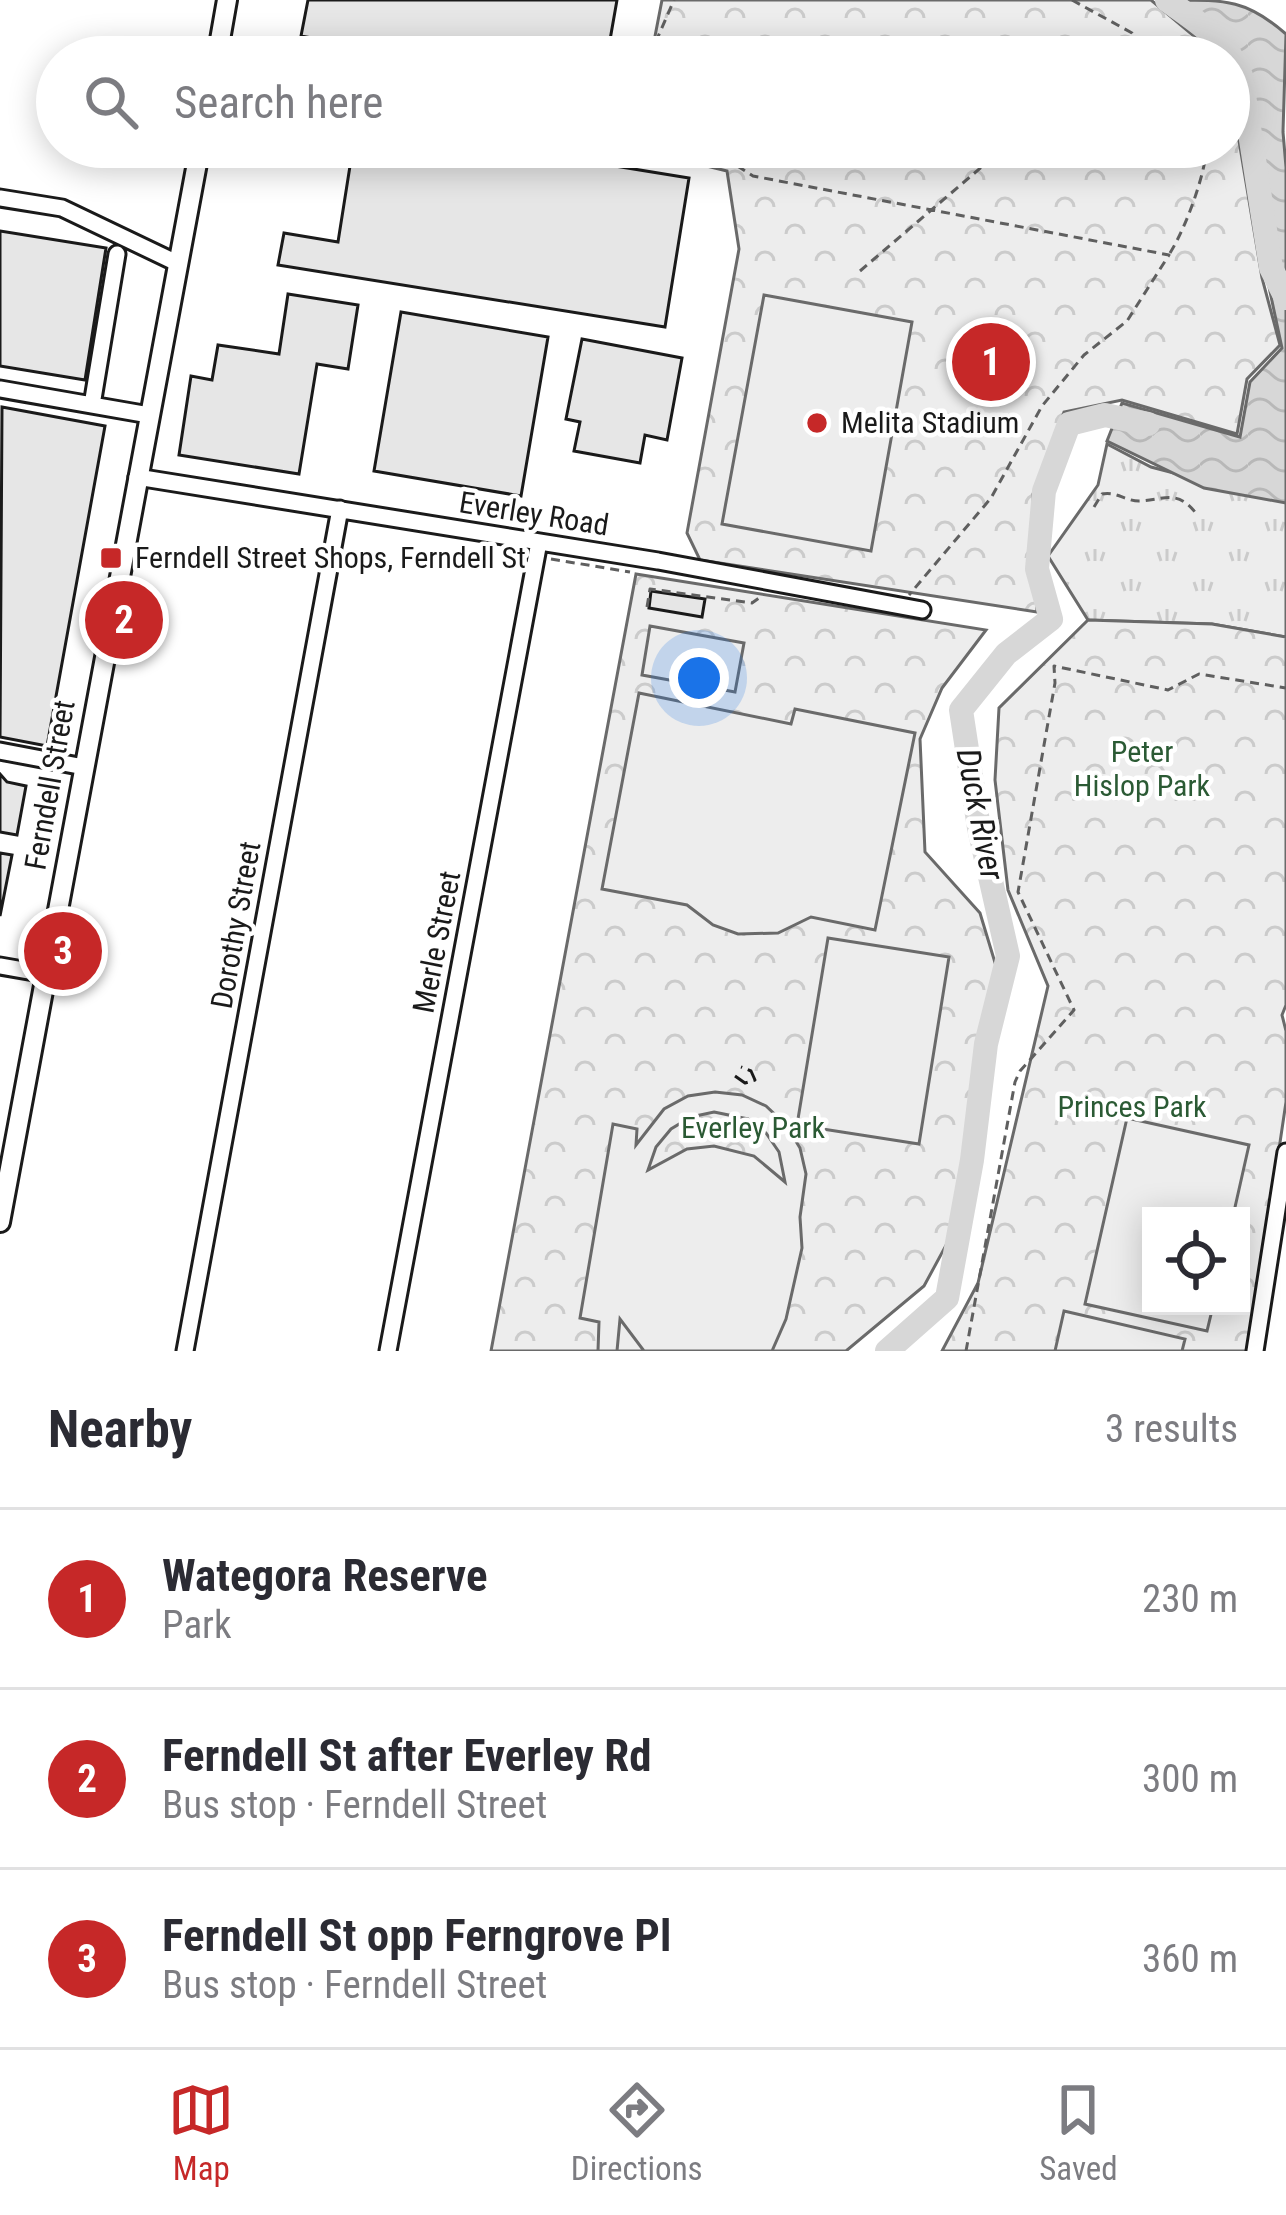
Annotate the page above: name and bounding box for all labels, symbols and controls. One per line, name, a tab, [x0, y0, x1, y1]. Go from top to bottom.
search box	[36, 36, 1250, 168]
icon: search	[78, 69, 144, 135]
text: Search here	[174, 76, 383, 129]
pin: 1	[952, 317, 1030, 407]
place label: Melita Stadium	[841, 405, 1019, 440]
marker: Melita Stadium	[804, 410, 830, 436]
street label: Everley Road	[457, 484, 611, 543]
place label: Ferndell Street Shops, Ferndell St	[135, 540, 526, 575]
marker: Ferndell Street Shops, Ferndell St	[98, 545, 124, 571]
pin: 2	[85, 575, 163, 665]
your location	[669, 648, 729, 708]
street label: Ferndell Street	[17, 697, 82, 873]
park label: Peter Hislop Park	[1074, 734, 1211, 803]
water label: Duck River	[949, 745, 1013, 884]
street label: Dorothy Street	[204, 839, 267, 1011]
street label: Merle Street	[406, 868, 467, 1016]
pin: 3	[24, 906, 102, 996]
park label: Princes Park	[1057, 1089, 1207, 1124]
park label: Everley Park	[681, 1110, 825, 1145]
map controls	[1142, 1207, 1250, 1315]
button: locate	[1142, 1207, 1250, 1315]
text: Nearby	[48, 1400, 192, 1459]
text: 3 results	[1105, 1406, 1238, 1452]
text: Wategora Reserve	[162, 1549, 488, 1602]
text: 1	[77, 1576, 97, 1622]
text: 230 m	[1142, 1576, 1238, 1622]
text: Park	[162, 1602, 232, 1648]
text: Ferndell St after Everley Rd	[162, 1729, 651, 1782]
text: 2	[77, 1756, 97, 1802]
text: 300 m	[1142, 1756, 1238, 1802]
text: Bus stop · Ferndell Street	[162, 1782, 547, 1828]
text: Ferndell St opp Ferngrove Pl	[162, 1909, 671, 1962]
text: 3	[77, 1936, 97, 1982]
text: 360 m	[1142, 1936, 1238, 1982]
text: Bus stop · Ferndell Street	[162, 1962, 547, 2008]
tab: Map	[168, 2077, 234, 2188]
tab: Directions	[571, 2077, 703, 2188]
tab: Saved	[1039, 2077, 1118, 2188]

